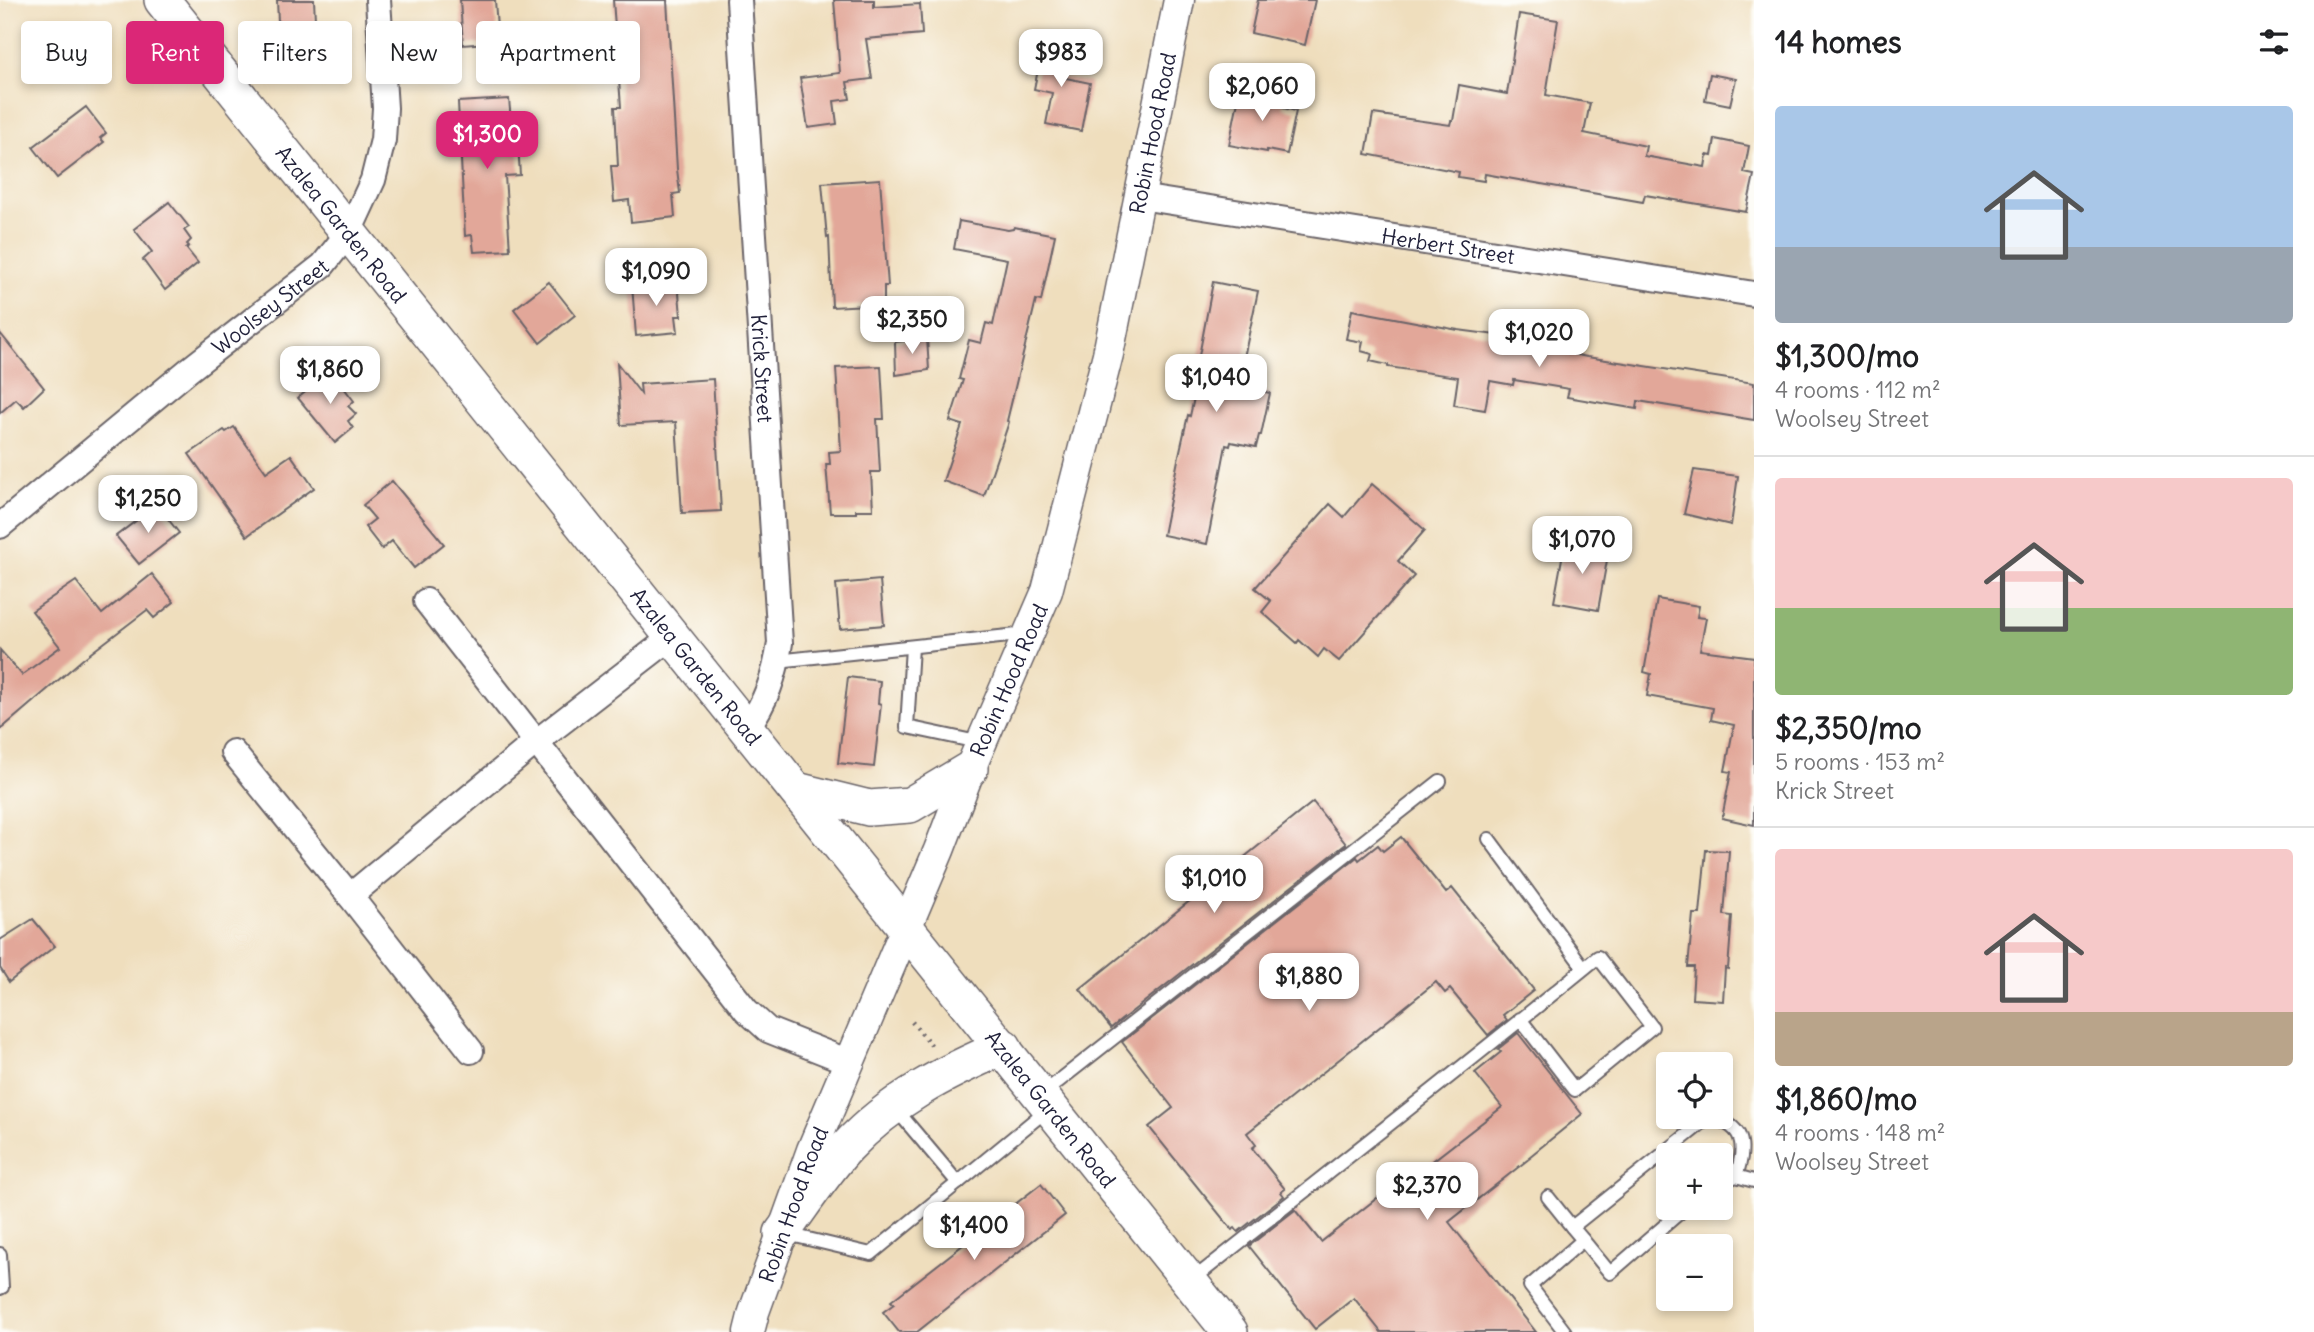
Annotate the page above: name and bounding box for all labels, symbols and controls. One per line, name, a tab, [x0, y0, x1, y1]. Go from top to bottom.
chip: Buy	[21, 21, 112, 84]
chip: Rent	[126, 21, 224, 84]
chip: Filters	[238, 21, 352, 84]
chip: New	[366, 21, 462, 84]
chip: Apartment	[476, 21, 640, 84]
text: 14 homes	[1775, 23, 1902, 61]
icon: filters	[2255, 23, 2293, 61]
pin: $983	[1020, 29, 1102, 89]
text: $983	[1035, 37, 1087, 66]
street label: Robin Hood Road	[1123, 50, 1182, 216]
pin: $2,060	[1205, 64, 1319, 123]
text: $2,060	[1225, 71, 1299, 100]
pin: $1,300	[430, 111, 544, 171]
text: $1,300	[452, 119, 522, 148]
street label: Azalea Garden Road	[270, 140, 413, 308]
icon: home	[1971, 152, 2097, 278]
street label: Herbert Street	[1380, 222, 1517, 270]
pin: $1,090	[599, 248, 713, 308]
street label: Woolsey Street	[206, 253, 334, 360]
text: $1,090	[621, 256, 691, 285]
pin: $2,350	[855, 296, 969, 356]
text: $2,350	[876, 304, 948, 333]
pin: $1,020	[1482, 310, 1596, 369]
street label: Krick Street	[746, 313, 779, 423]
text: $1,020	[1504, 317, 1574, 346]
text: $1,300/mo	[1775, 337, 1919, 375]
pin: $1,860	[273, 346, 387, 406]
text: $1,860	[296, 354, 364, 383]
pin: $1,040	[1159, 354, 1273, 414]
text: $1,040	[1181, 362, 1251, 391]
text: 4 rooms · 112 m²	[1775, 375, 1941, 404]
text: Woolsey Street	[1775, 404, 1929, 433]
pin: $1,250	[91, 476, 205, 535]
text: $1,250	[114, 483, 182, 512]
pin: $1,070	[1525, 516, 1639, 576]
text: $1,070	[1548, 524, 1616, 553]
icon: home	[1971, 524, 2097, 650]
street label: Azalea Garden Road	[625, 582, 767, 750]
street label: Robin Hood Road	[964, 600, 1053, 761]
text: $2,350/mo	[1775, 709, 1922, 747]
text: 5 rooms · 153 m²	[1775, 747, 1945, 776]
text: Krick Street	[1775, 776, 1894, 805]
pin: $1,010	[1157, 856, 1271, 915]
text: $1,010	[1181, 863, 1247, 892]
icon: home	[1971, 895, 2097, 1021]
pin: $1,880	[1252, 954, 1366, 1013]
text: $1,880	[1275, 961, 1343, 990]
street label: Azalea Garden Road	[980, 1025, 1122, 1193]
map controls	[1656, 1052, 1733, 1311]
button: locate	[1656, 1052, 1733, 1129]
text: $1,860/mo	[1775, 1080, 1917, 1118]
text: 4 rooms · 148 m²	[1775, 1118, 1945, 1147]
street label: Robin Hood Road	[752, 1122, 834, 1286]
button: +	[1656, 1143, 1733, 1220]
text: Woolsey Street	[1775, 1147, 1929, 1176]
pin: $2,370	[1370, 1162, 1484, 1222]
text: $2,370	[1392, 1170, 1462, 1199]
pin: $1,400	[917, 1202, 1031, 1262]
text: $1,400	[939, 1210, 1009, 1239]
button: −	[1656, 1234, 1733, 1311]

